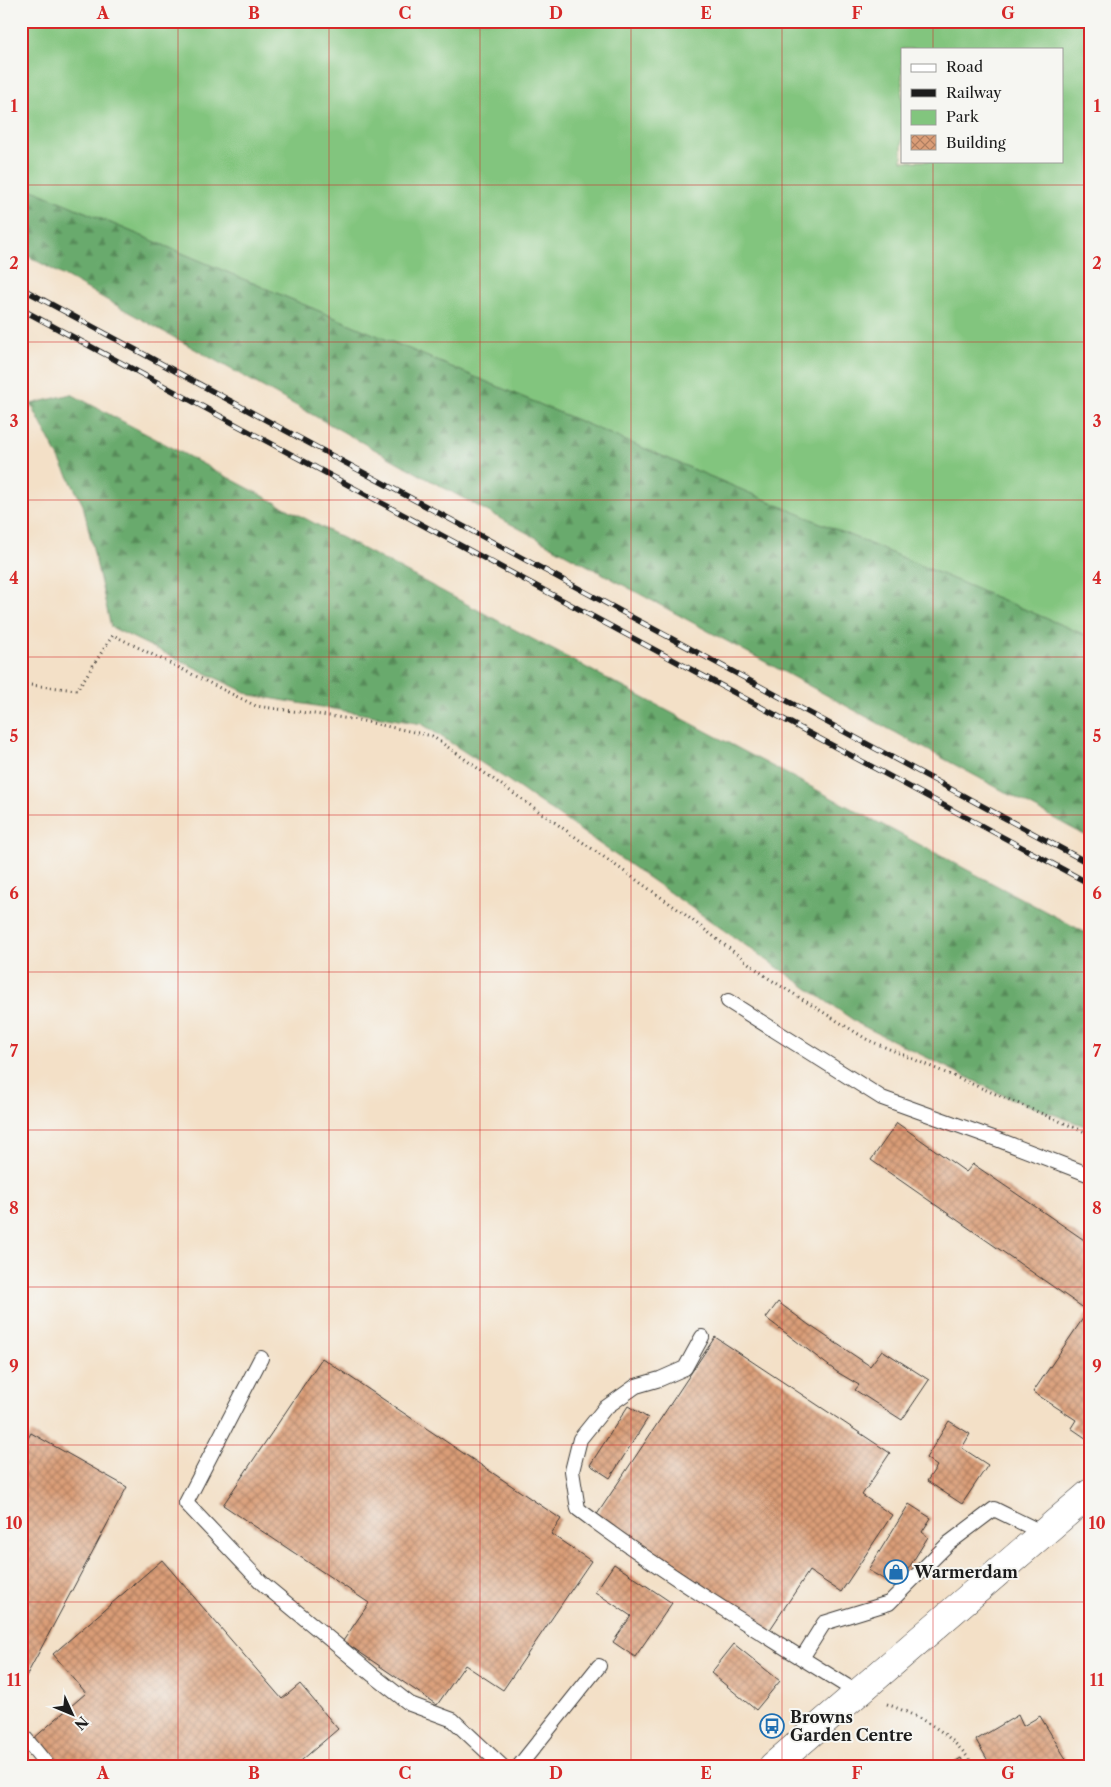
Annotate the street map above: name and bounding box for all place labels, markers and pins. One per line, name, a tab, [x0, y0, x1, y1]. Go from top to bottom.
shop icon: Warmerdam	[883, 1559, 909, 1585]
place label: Warmerdam	[913, 1562, 1018, 1582]
place label: Browns Garden Centre	[790, 1707, 913, 1745]
bus stop icon: Browns Garden Centre	[759, 1713, 785, 1739]

